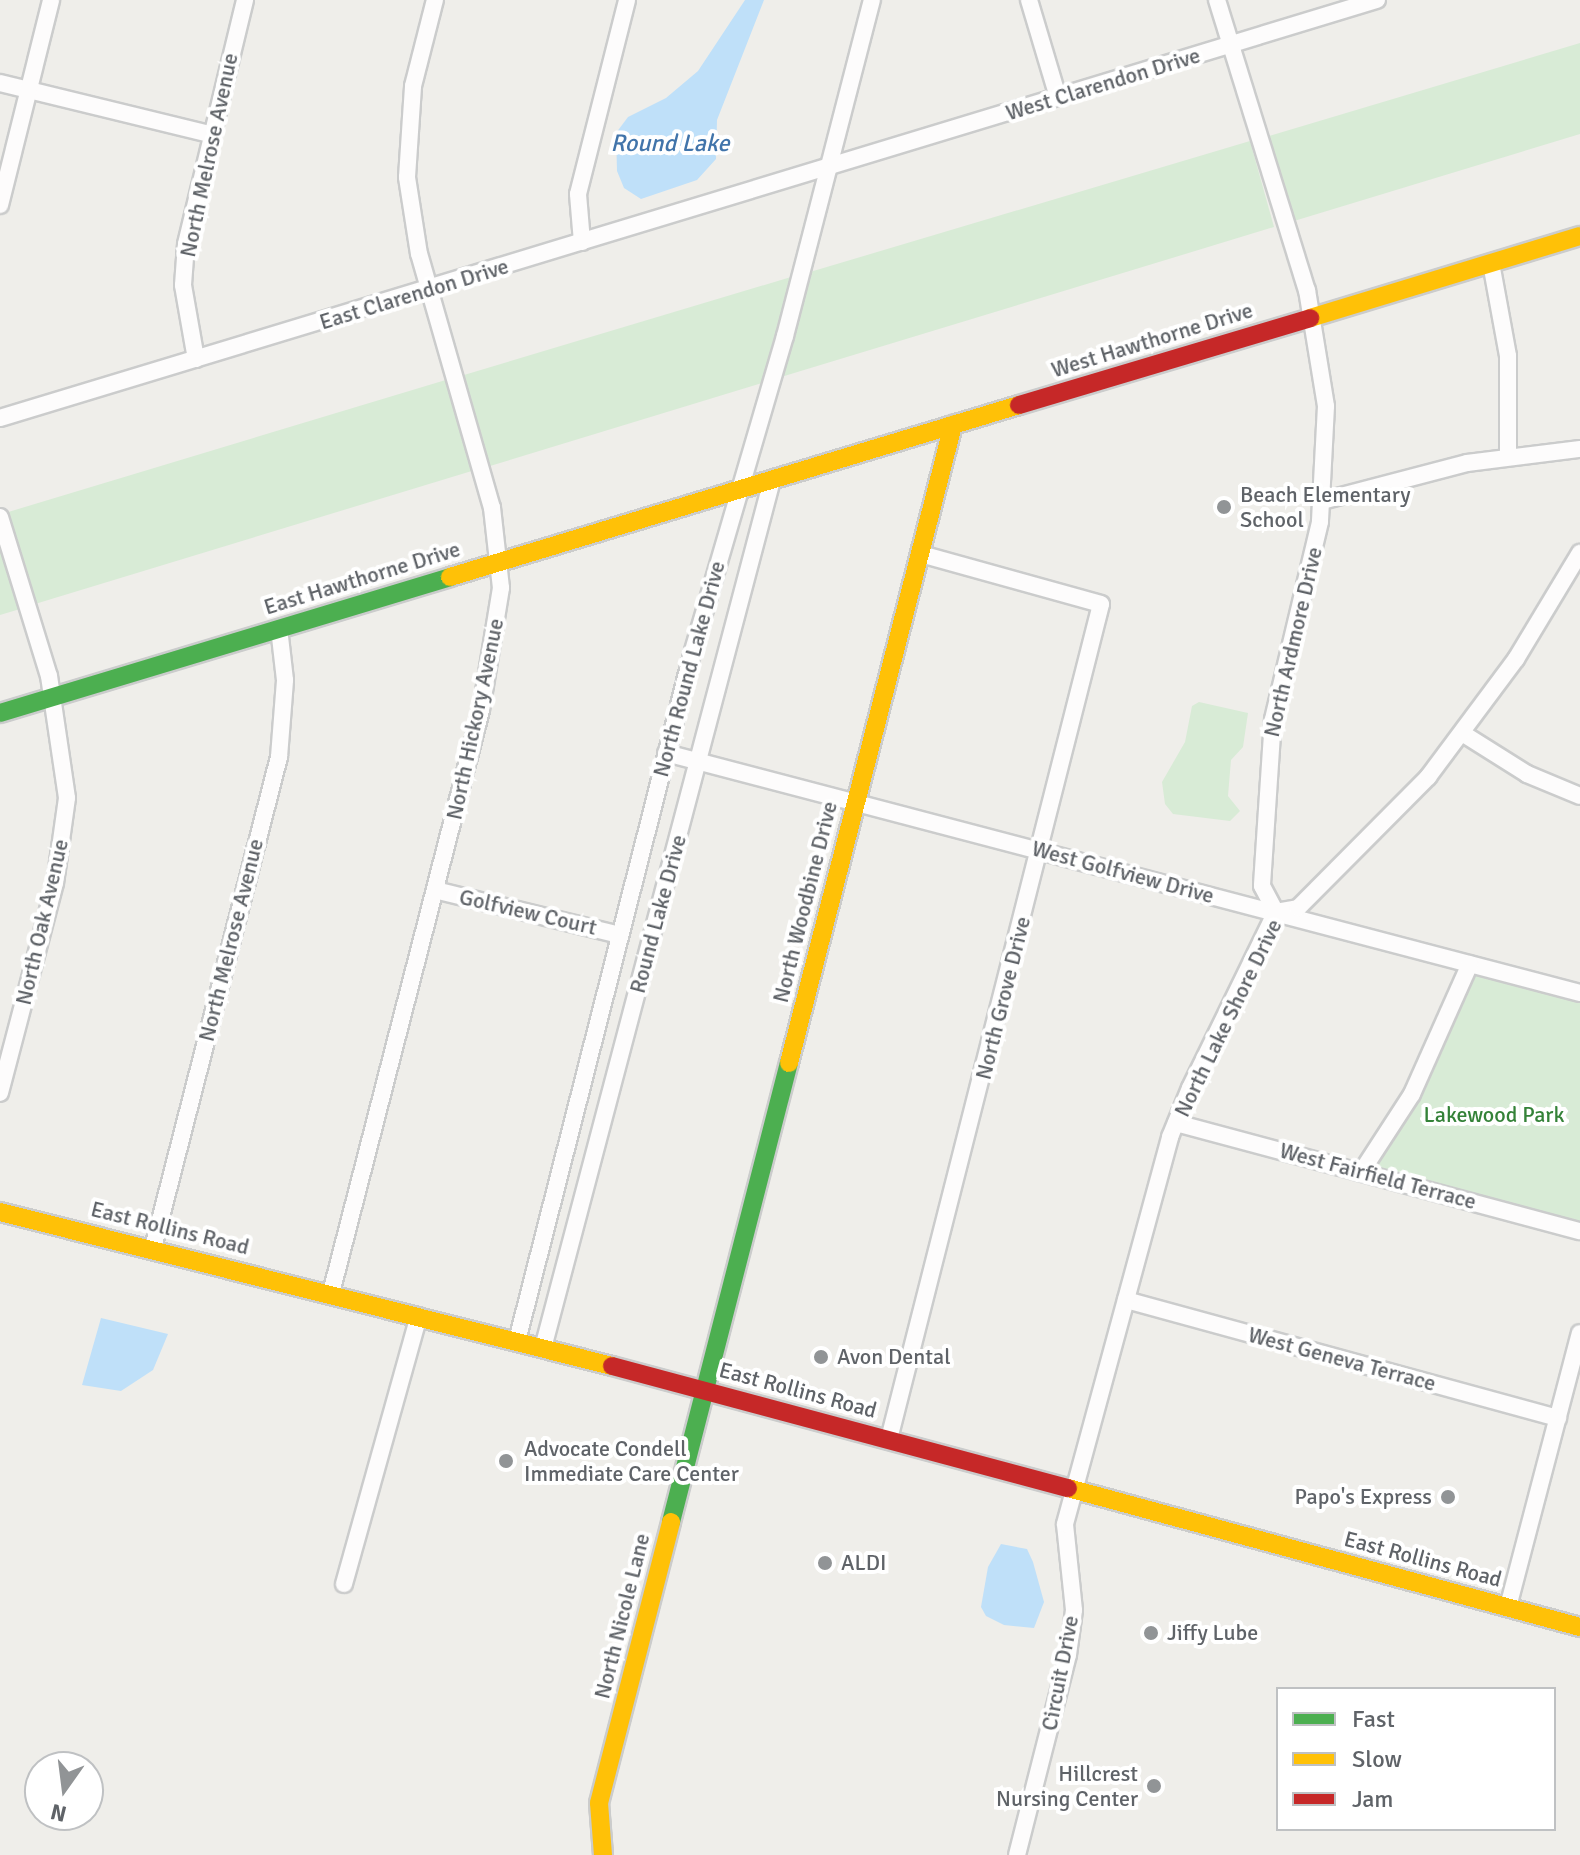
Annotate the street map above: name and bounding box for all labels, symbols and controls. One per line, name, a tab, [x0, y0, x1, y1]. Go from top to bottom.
street label: West Clarendon Drive	[1003, 42, 1203, 126]
street label: North Melrose Avenue	[174, 50, 244, 260]
water label: Round Lake	[611, 130, 729, 158]
street label: East Clarendon Drive	[316, 253, 512, 335]
street label: West Hawthorne Drive	[1048, 297, 1256, 383]
place label: Beach Elementary School	[1240, 481, 1411, 532]
marker: Beach Elementary School	[1215, 498, 1233, 516]
street label: East Hawthorne Drive	[261, 536, 463, 620]
street label: North Ardmore Drive	[1258, 544, 1328, 740]
street label: North Round Lake Drive	[647, 558, 731, 780]
street label: North Hickory Avenue	[441, 616, 509, 822]
street label: North Woodbine Drive	[767, 799, 843, 1005]
street label: Round Lake Drive	[624, 832, 692, 996]
street label: West Golfview Drive	[1029, 835, 1217, 909]
street label: North Oak Avenue	[10, 836, 74, 1008]
street label: North Melrose Avenue	[193, 836, 269, 1044]
street label: Golfview Court	[457, 883, 599, 941]
street label: North Grove Drive	[970, 914, 1036, 1082]
street label: North Lake Shore Drive	[1169, 915, 1287, 1121]
park label: Lakewood Park	[1423, 1102, 1565, 1128]
street label: West Fairfield Terrace	[1277, 1137, 1479, 1215]
street label: East Rollins Road	[88, 1196, 252, 1260]
street label: West Geneva Terrace	[1245, 1321, 1439, 1397]
place label: Avon Dental	[837, 1344, 951, 1370]
marker: Avon Dental	[812, 1348, 830, 1366]
street label: East Rollins Road	[716, 1356, 880, 1424]
place label: Advocate Condell Immediate Care Center	[524, 1435, 739, 1486]
marker: Advocate Condell Immediate Care Center	[495, 1450, 517, 1472]
place label: Papo's Express	[1295, 1484, 1432, 1510]
marker: Papo's Express	[1439, 1488, 1457, 1506]
street label: East Rollins Road	[1341, 1525, 1505, 1593]
street label: North Nicole Lane	[589, 1531, 655, 1701]
place label: ALDI	[841, 1550, 886, 1576]
marker: ALDI	[816, 1554, 834, 1572]
street label: Circuit Drive	[1036, 1613, 1084, 1733]
place label: Jiffy Lube	[1167, 1620, 1258, 1646]
marker: Jiffy Lube	[1142, 1624, 1160, 1642]
legend	[1276, 1687, 1556, 1831]
text: Fast	[1352, 1704, 1395, 1734]
text: Slow	[1352, 1744, 1402, 1774]
north arrow	[24, 1751, 104, 1831]
place label: Hillcrest Nursing Center	[996, 1760, 1138, 1812]
marker: Hillcrest Nursing Center	[1145, 1777, 1163, 1795]
text: Jam	[1352, 1784, 1393, 1814]
text: N	[48, 1798, 69, 1828]

